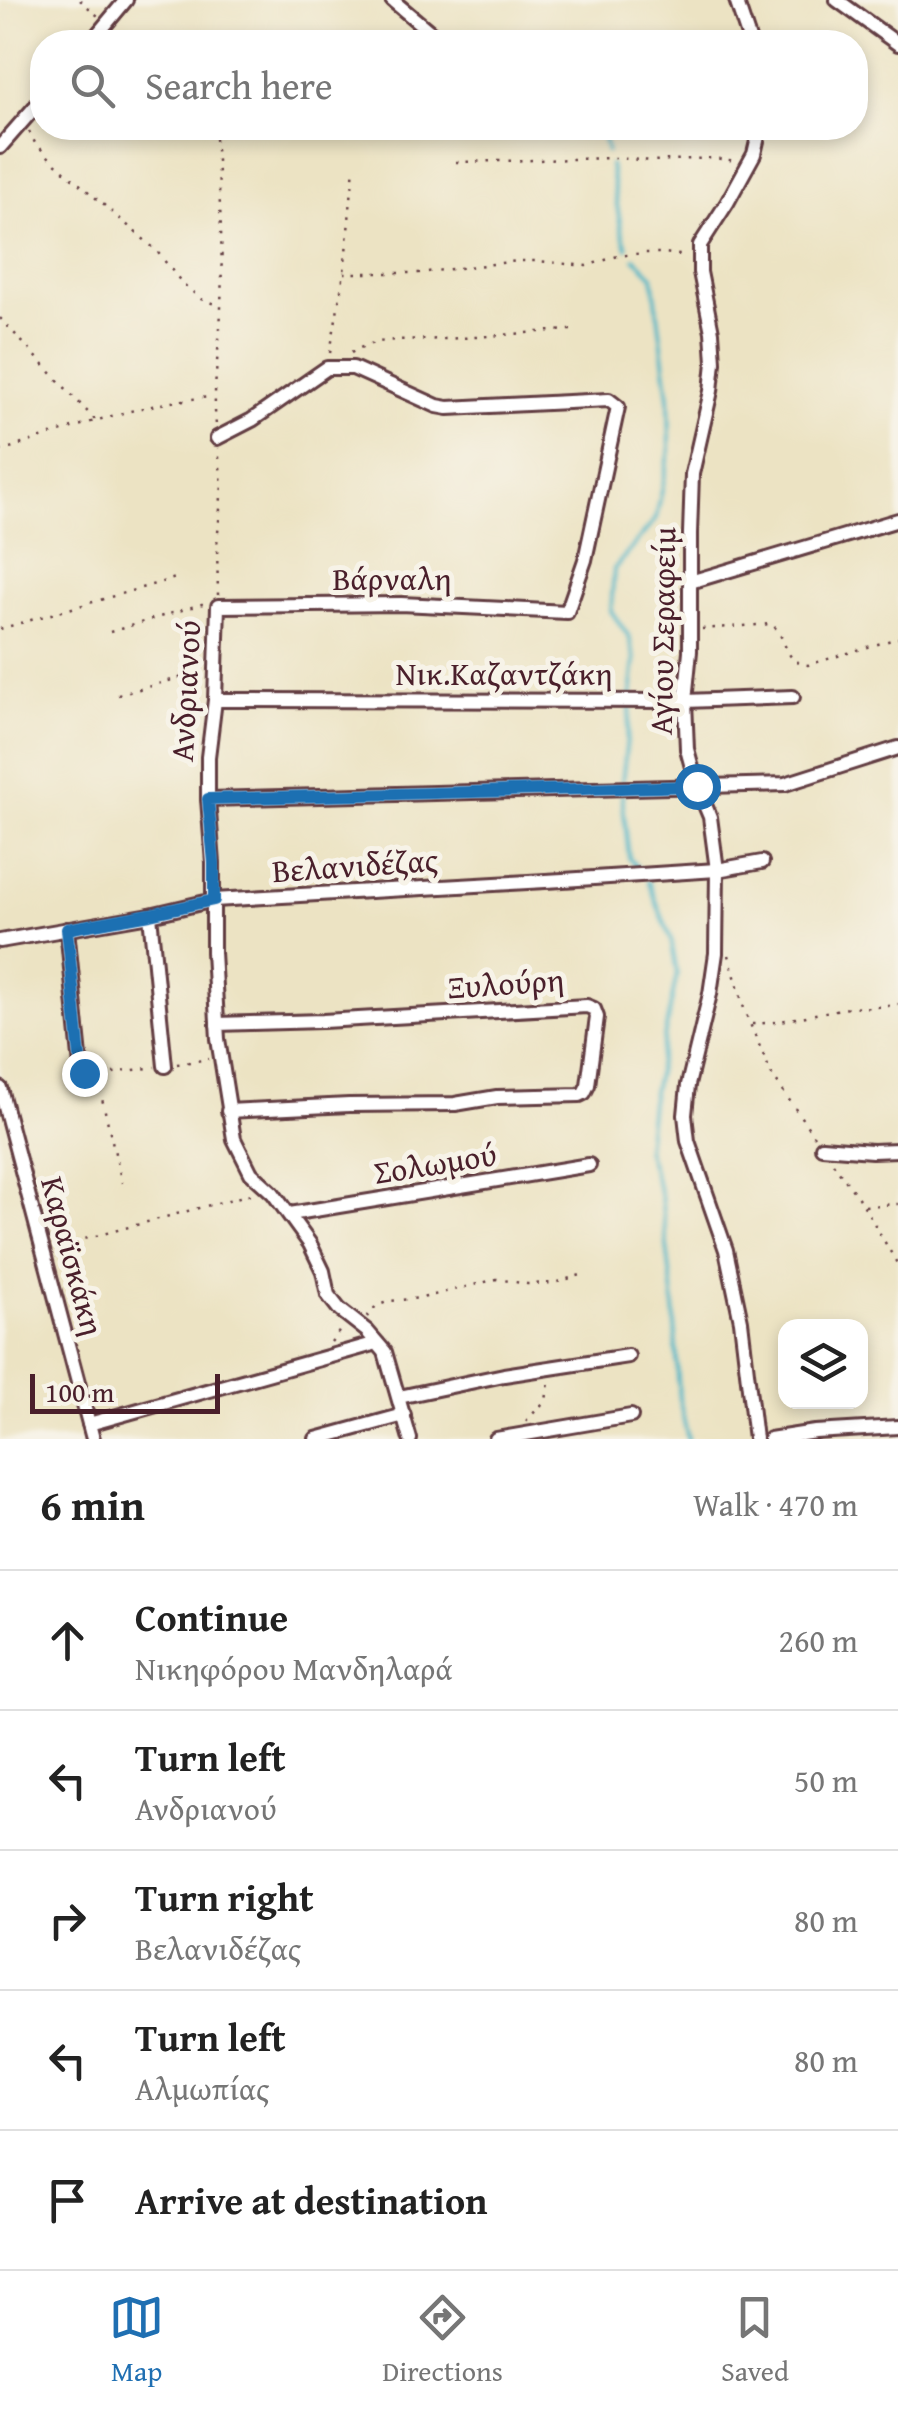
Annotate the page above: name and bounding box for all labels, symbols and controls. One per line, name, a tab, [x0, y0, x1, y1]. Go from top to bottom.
search box	[30, 30, 868, 140]
text: Search here	[145, 57, 333, 113]
icon: search	[65, 58, 120, 113]
street label: Αγίου Σεραφείμ	[637, 526, 687, 736]
street label: Βάρναλη	[332, 555, 452, 602]
street label: Ανδριανού	[158, 619, 212, 763]
street label: Νικ.Καζαντζάκη	[395, 650, 613, 697]
route start	[675, 764, 721, 810]
street label: Βελανιδέζας	[270, 836, 440, 894]
street label: Ξυλούρη	[446, 955, 566, 1011]
route end	[62, 1051, 108, 1097]
street label: Σολωμού	[370, 1130, 500, 1196]
street label: Καραϊσκάκη	[29, 1171, 117, 1341]
map controls	[778, 1319, 868, 1409]
button: layers	[778, 1319, 868, 1409]
scale bar	[30, 1369, 220, 1414]
text: 100 m	[45, 1371, 114, 1412]
text: 6 min	[40, 1474, 145, 1535]
text: Walk · 470 m	[693, 1481, 858, 1528]
text: Continue	[135, 1589, 288, 1645]
icon: ahead	[40, 1613, 95, 1668]
text: 260 m	[779, 1617, 858, 1664]
text: Νικηφόρου Μανδηλαρά	[135, 1645, 453, 1692]
text: Turn left	[135, 1729, 286, 1785]
icon: left	[40, 1753, 95, 1808]
text: 50 m	[794, 1757, 858, 1804]
text: Ανδριανού	[135, 1785, 277, 1832]
text: Turn right	[135, 1869, 314, 1925]
icon: right	[40, 1893, 95, 1948]
text: 80 m	[794, 1897, 858, 1944]
text: Βελανιδέζας	[135, 1925, 301, 1972]
text: Turn left	[135, 2009, 286, 2065]
icon: left	[40, 2033, 95, 2088]
text: 80 m	[794, 2037, 858, 2084]
text: Αλμωπίας	[135, 2065, 269, 2112]
text: Arrive at destination	[135, 2172, 488, 2228]
icon: arrive	[40, 2173, 95, 2228]
tab: Map	[109, 2290, 164, 2391]
tab: Directions	[382, 2290, 503, 2391]
tab: Saved	[721, 2290, 789, 2391]

